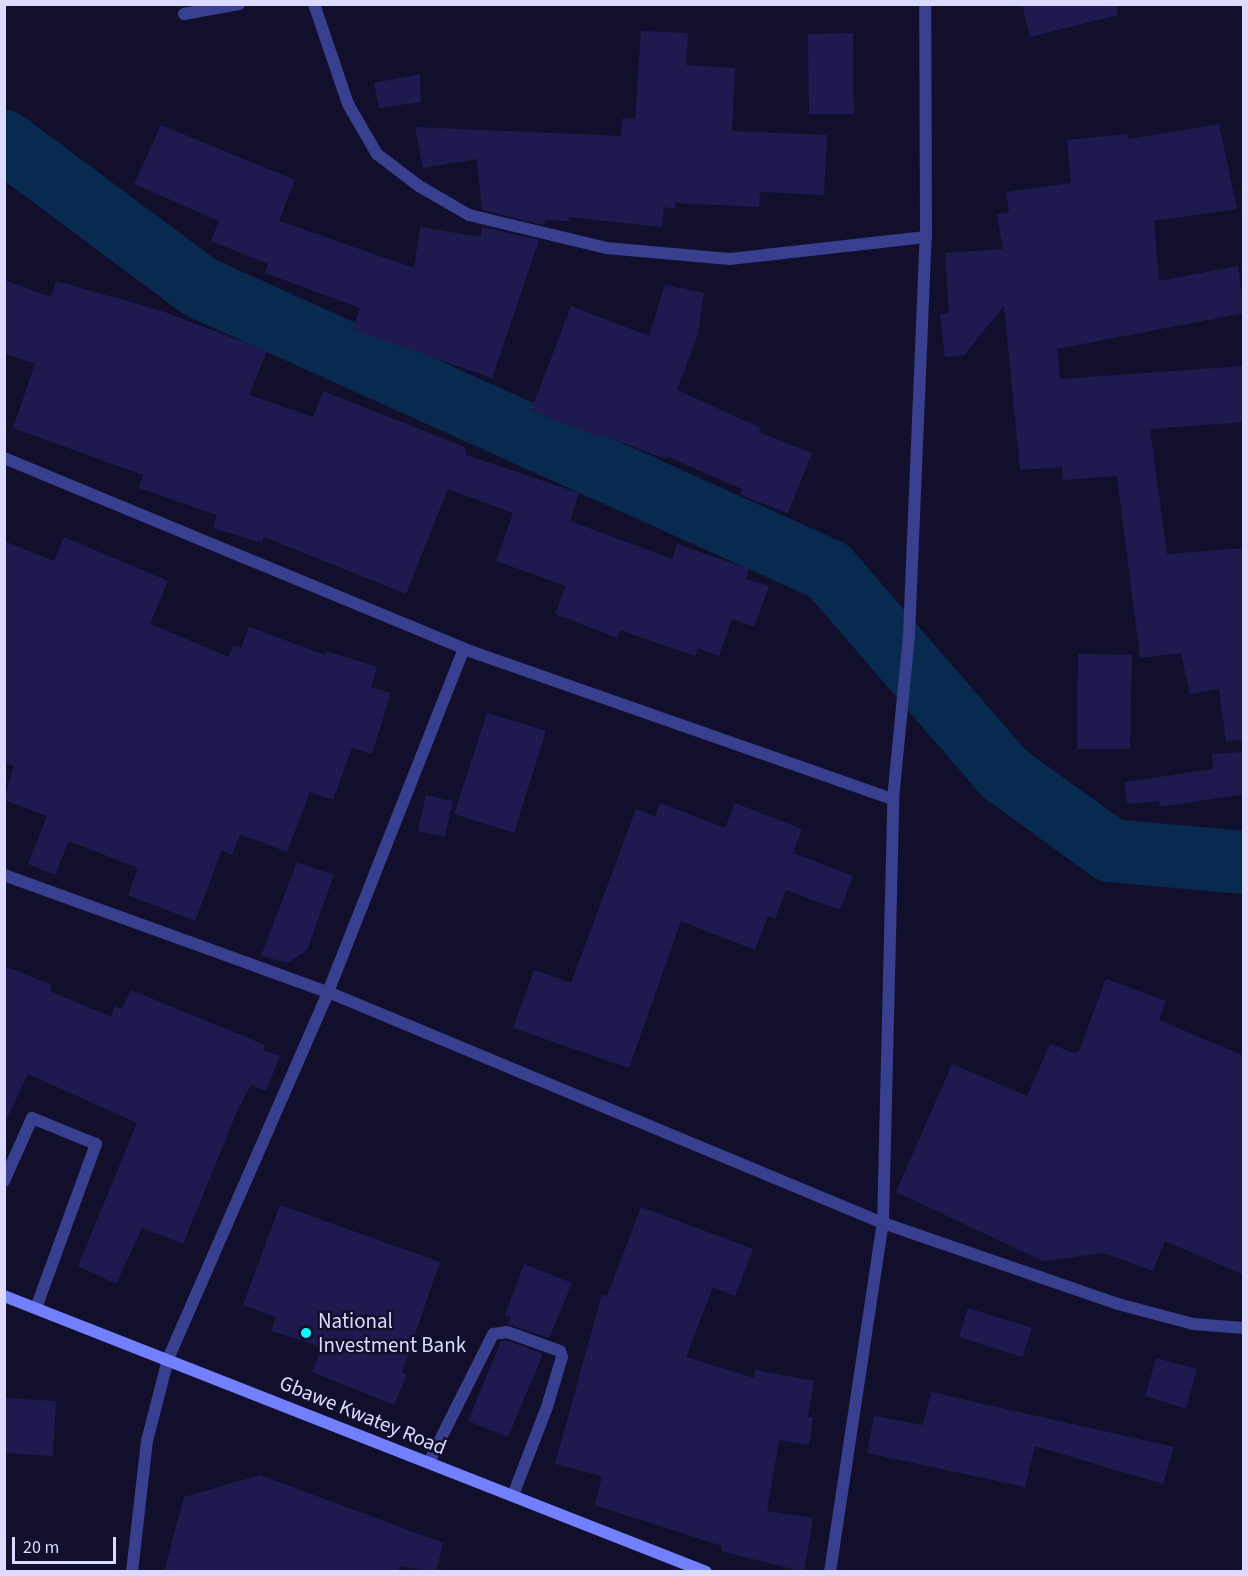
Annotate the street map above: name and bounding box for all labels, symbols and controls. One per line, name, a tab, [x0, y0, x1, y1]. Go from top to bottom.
place label: National Investment Bank	[318, 1308, 466, 1358]
marker: National Investment Bank	[299, 1326, 313, 1340]
street label: Gbawe Kwatey Road	[276, 1370, 450, 1460]
scale bar	[15, 1525, 118, 1563]
text: 20 m	[23, 1535, 59, 1560]

